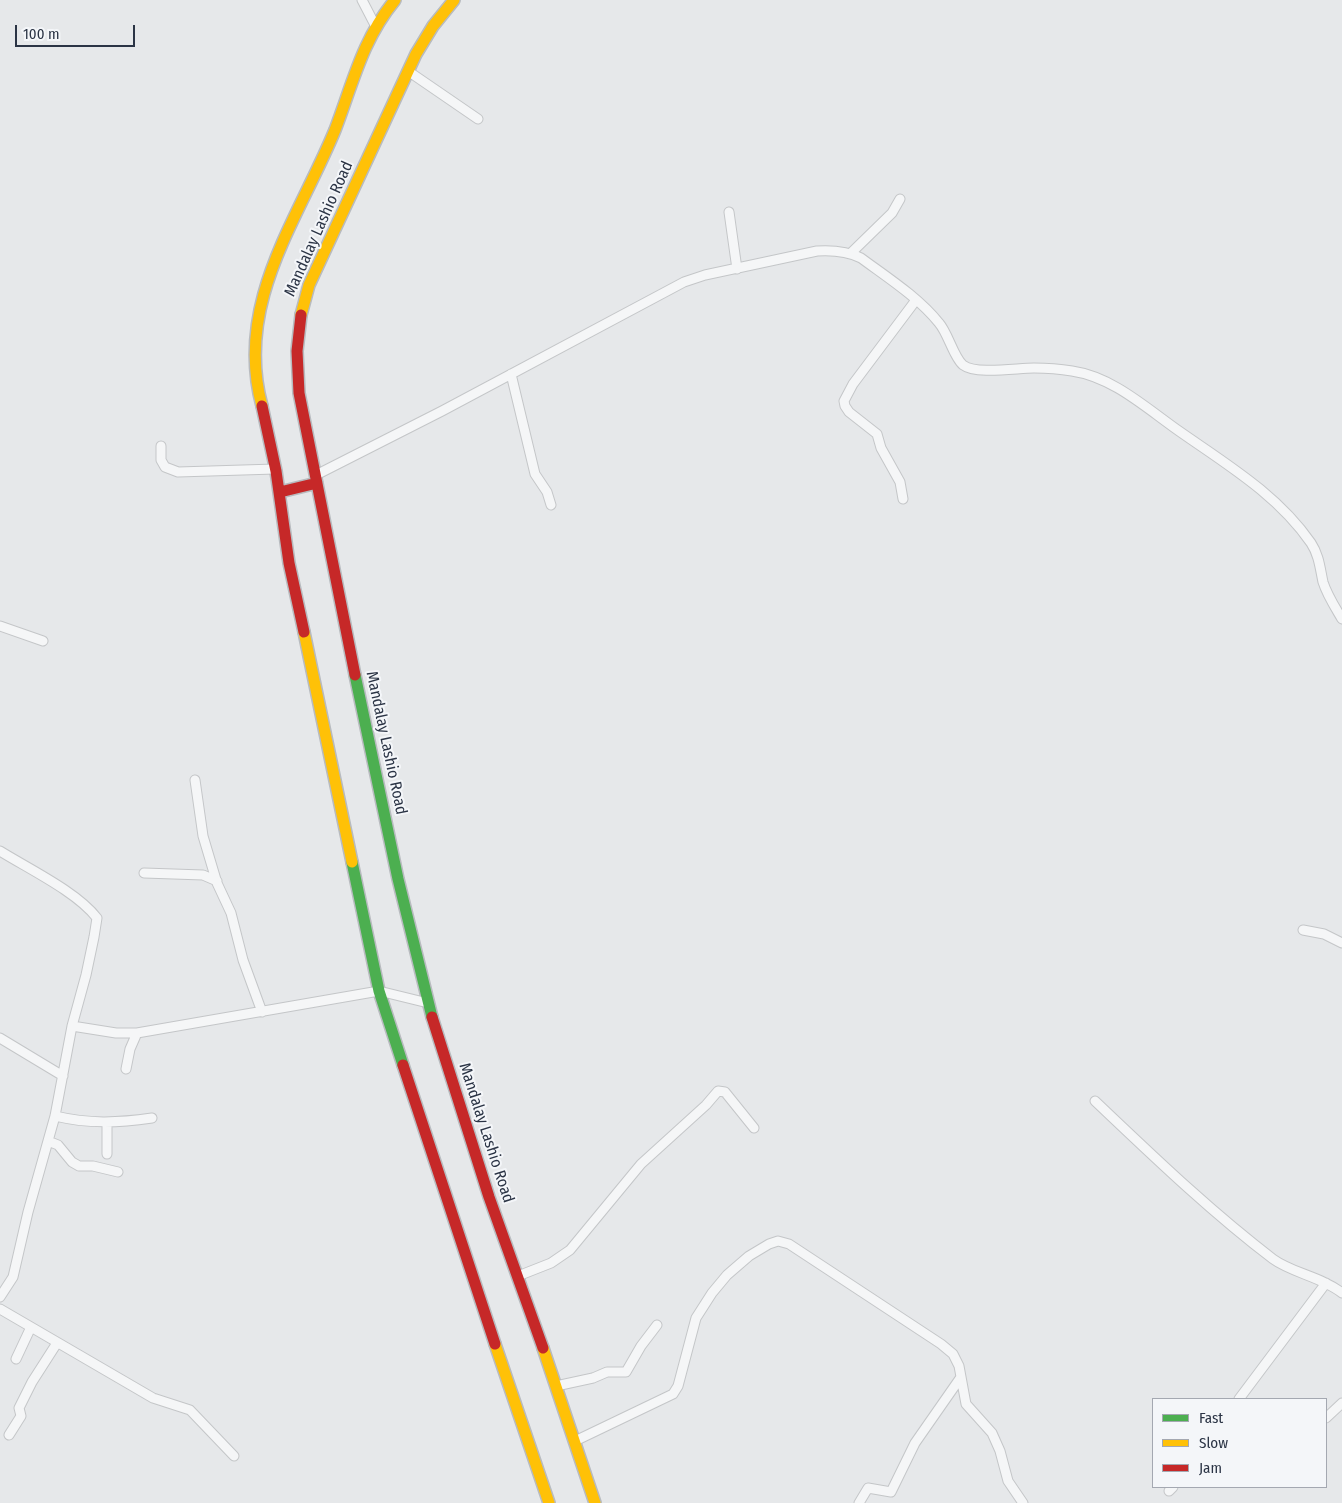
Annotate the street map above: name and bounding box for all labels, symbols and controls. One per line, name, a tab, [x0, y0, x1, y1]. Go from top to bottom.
scale bar	[18, 15, 138, 47]
text: 100 m	[23, 25, 60, 43]
street label: Mandalay Lashio Road	[281, 158, 357, 300]
street label: Mandalay Lashio Road	[361, 670, 411, 816]
street label: Mandalay Lashio Road	[454, 1061, 518, 1205]
legend	[1152, 1398, 1327, 1488]
text: Fast	[1199, 1409, 1223, 1427]
text: Slow	[1199, 1434, 1228, 1452]
text: Jam	[1199, 1459, 1222, 1477]

